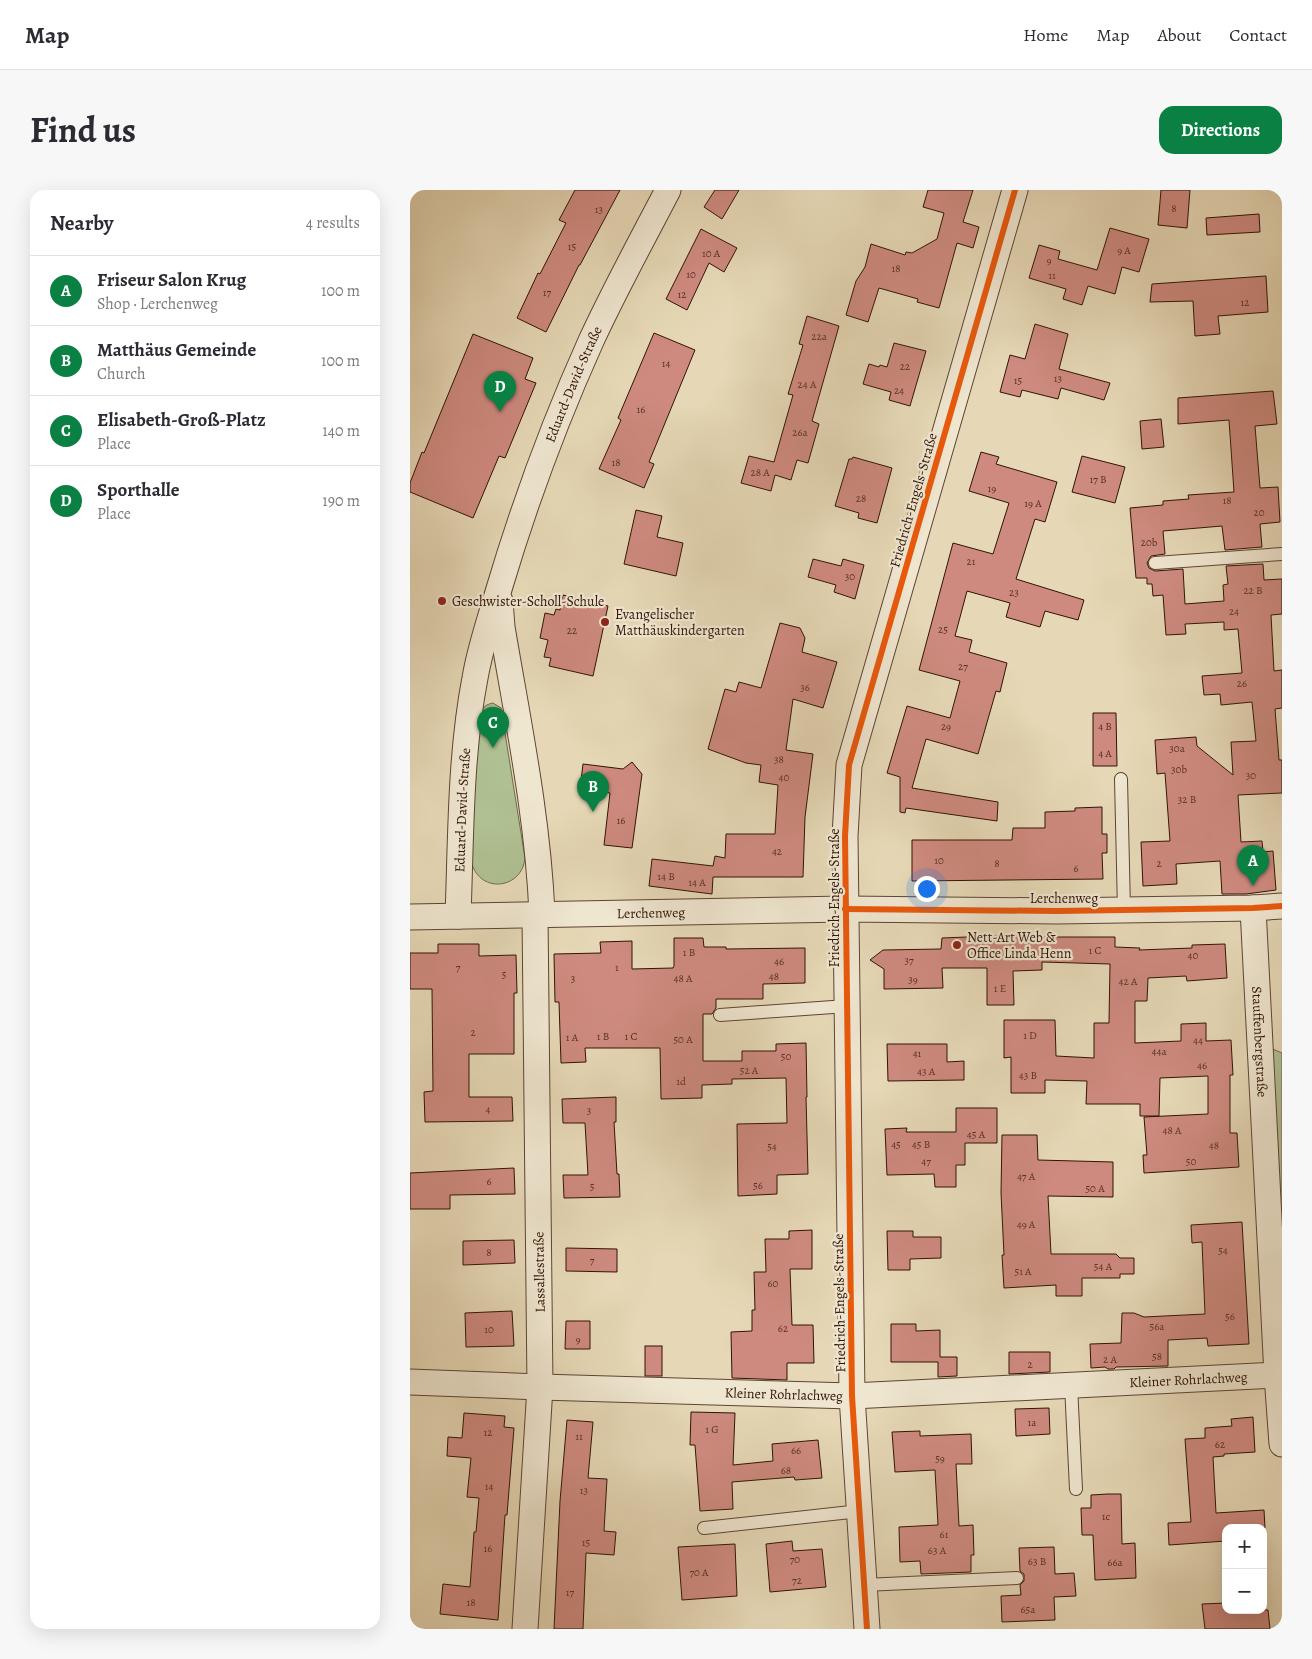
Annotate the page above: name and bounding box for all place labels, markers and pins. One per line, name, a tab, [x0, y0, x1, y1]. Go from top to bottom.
pin: D	[484, 371, 516, 412]
place label: Geschwister-Scholl-Schule	[452, 592, 604, 611]
marker: Geschwister-Scholl-Schule	[436, 595, 448, 607]
place label: Evangelischer Matthäuskindergarten	[615, 605, 745, 640]
marker: Evangelischer Matthäuskindergarten	[599, 616, 611, 628]
pin: C	[477, 707, 509, 748]
pin: B	[577, 771, 609, 812]
pin: A	[1237, 845, 1269, 886]
place label: Nett-Art Web & Office Linda Henn	[967, 928, 1072, 963]
marker: Nett-Art Web & Office Linda Henn	[951, 939, 963, 951]

